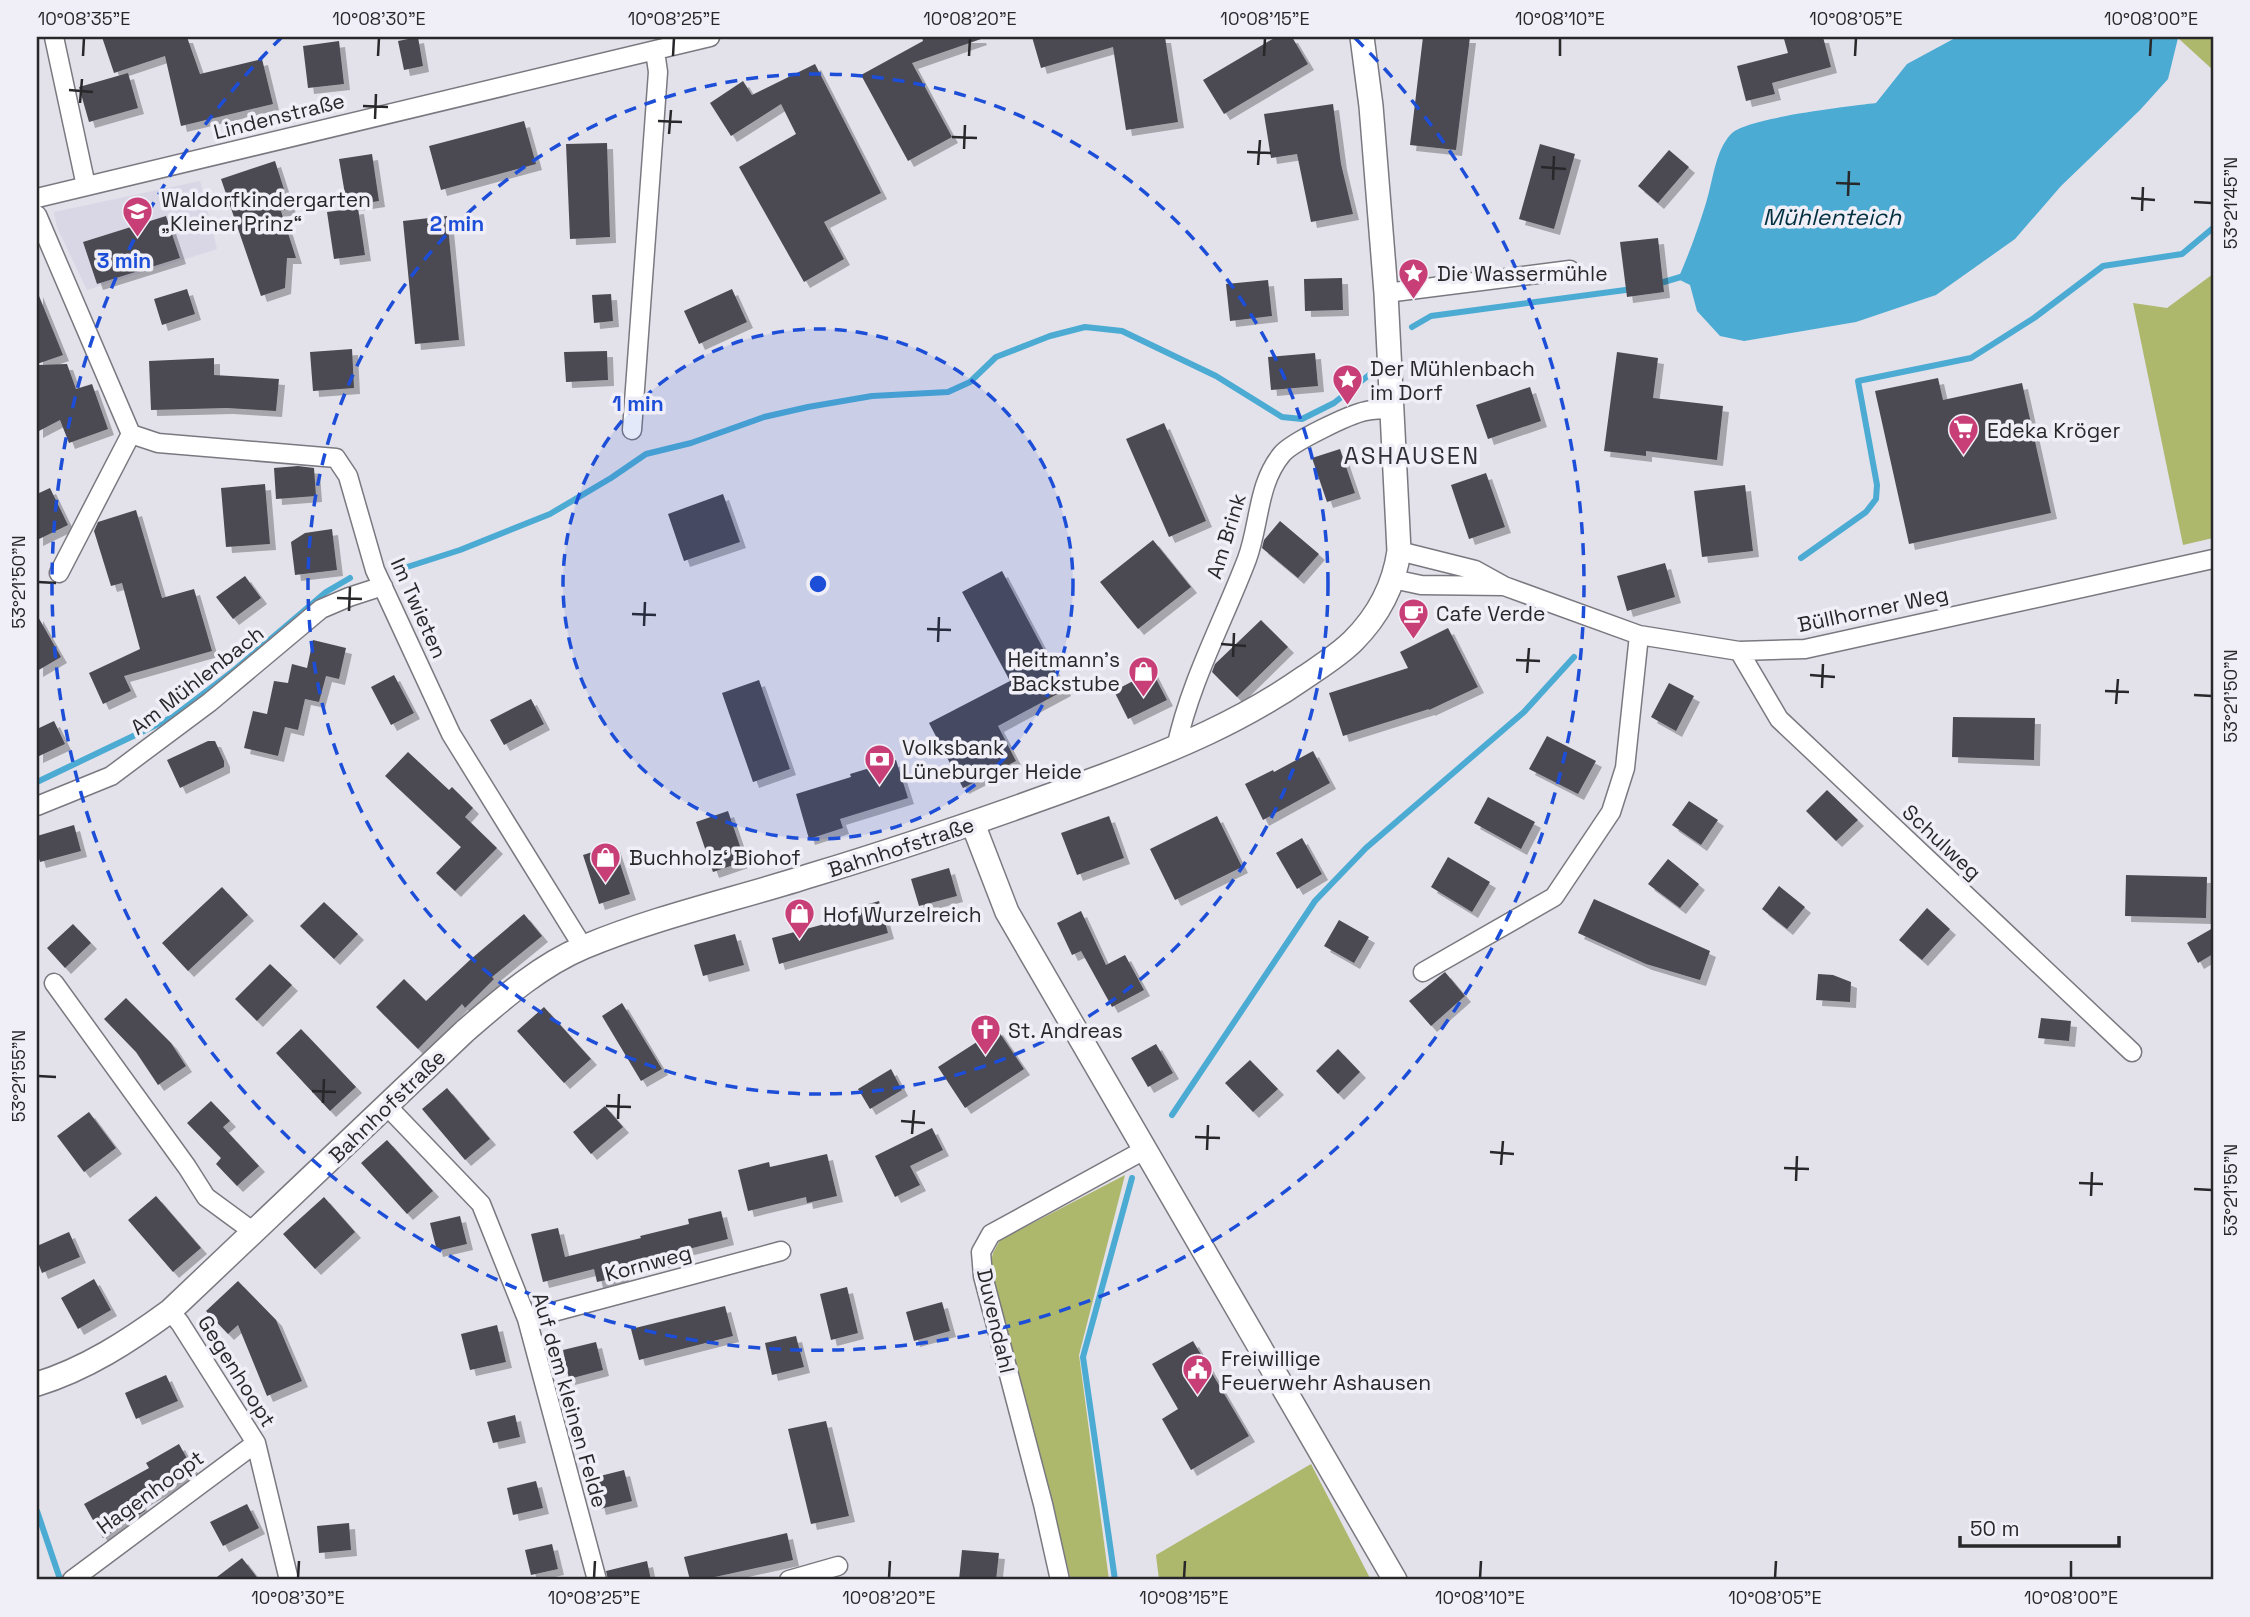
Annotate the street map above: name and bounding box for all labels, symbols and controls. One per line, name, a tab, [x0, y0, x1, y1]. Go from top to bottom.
text: 10°08'35"E	[38, 7, 130, 30]
text: 10°08'30"E	[332, 7, 426, 30]
text: 10°08'25"E	[628, 7, 720, 30]
text: 10°08'20"E	[923, 7, 1017, 30]
text: 10°08'15"E	[1220, 7, 1310, 30]
text: 10°08'10"E	[1515, 7, 1605, 30]
text: 10°08'05"E	[1809, 7, 1903, 30]
text: 10°08'00"E	[2104, 7, 2198, 30]
street label: Lindenstraße	[211, 87, 347, 145]
text: 53°21'45"N	[2219, 157, 2242, 249]
place label: Waldorfkindergarten „Kleiner Prinz“	[161, 186, 371, 237]
school or university icon: Waldorfkindergarten „Kleiner Prinz“	[121, 194, 155, 238]
water label: Mühlenteich	[1763, 202, 1902, 232]
text: 2 min	[430, 210, 484, 237]
text: 3 min	[97, 247, 151, 274]
place icon: Die Wassermühle	[1397, 256, 1431, 300]
place label: Die Wassermühle	[1437, 260, 1608, 287]
place label: Der Mühlenbach im Dorf	[1370, 355, 1535, 406]
place icon: Der Mühlenbach im Dorf	[1330, 363, 1364, 407]
text: 1 min	[612, 390, 664, 417]
supermarket icon: Edeka Kröger	[1947, 413, 1981, 457]
place label: Edeka Kröger	[1987, 417, 2121, 444]
district label: ASHAUSEN	[1344, 440, 1480, 471]
street label: Am Brink	[1200, 490, 1252, 582]
text: 53°21'50"N	[7, 535, 30, 629]
street label: Im Twieten	[385, 553, 453, 663]
centre of rings	[806, 572, 830, 596]
street label: Büllhorner Weg	[1795, 580, 1951, 638]
cafe icon: Cafe Verde	[1396, 596, 1430, 640]
place label: Cafe Verde	[1436, 600, 1545, 627]
street label: Am Mühlenbach	[125, 620, 269, 740]
place label: Heitmann's Backstube	[1007, 646, 1120, 697]
text: 53°21'50"N	[2219, 649, 2242, 743]
shop icon: Heitmann's Backstube	[1126, 654, 1160, 698]
place label: Volksbank Lüneburger Heide	[902, 734, 1082, 785]
bank icon: Volksbank Lüneburger Heide	[862, 742, 896, 786]
street label: Schulweg	[1897, 798, 1987, 886]
street label: Bahnhofstraße	[825, 811, 977, 883]
shop icon: Buchholz‘ Biohof	[589, 840, 623, 884]
place label: Buchholz‘ Biohof	[629, 844, 801, 871]
shop icon: Hof Wurzelreich	[783, 897, 817, 941]
place label: Hof Wurzelreich	[823, 901, 982, 928]
church icon: St. Andreas	[968, 1013, 1002, 1057]
place label: St. Andreas	[1008, 1017, 1123, 1044]
text: 53°21'55"N	[7, 1030, 30, 1122]
street label: Bahnhofstraße	[323, 1043, 451, 1169]
text: 53°21'55"N	[2219, 1144, 2242, 1236]
street label: Kornweg	[602, 1238, 694, 1288]
street label: Duvendahl	[971, 1266, 1021, 1376]
street label: Auf dem kleinen Felde	[526, 1289, 614, 1511]
street label: Gegenhoopt	[192, 1310, 282, 1432]
place label: Freiwillige Feuerwehr Ashausen	[1221, 1345, 1431, 1396]
public building icon: Freiwillige Feuerwehr Ashausen	[1181, 1353, 1215, 1397]
street label: Hagenhoopt	[91, 1444, 209, 1540]
scale bar	[1960, 1505, 2119, 1549]
text: 50 m	[1970, 1515, 2020, 1542]
text: 10°08'30"E	[251, 1586, 345, 1609]
text: 10°08'25"E	[548, 1586, 640, 1609]
text: 10°08'20"E	[842, 1586, 936, 1609]
text: 10°08'15"E	[1139, 1586, 1229, 1609]
text: 10°08'10"E	[1435, 1586, 1525, 1609]
text: 10°08'05"E	[1728, 1586, 1822, 1609]
text: 10°08'00"E	[2024, 1586, 2118, 1609]

